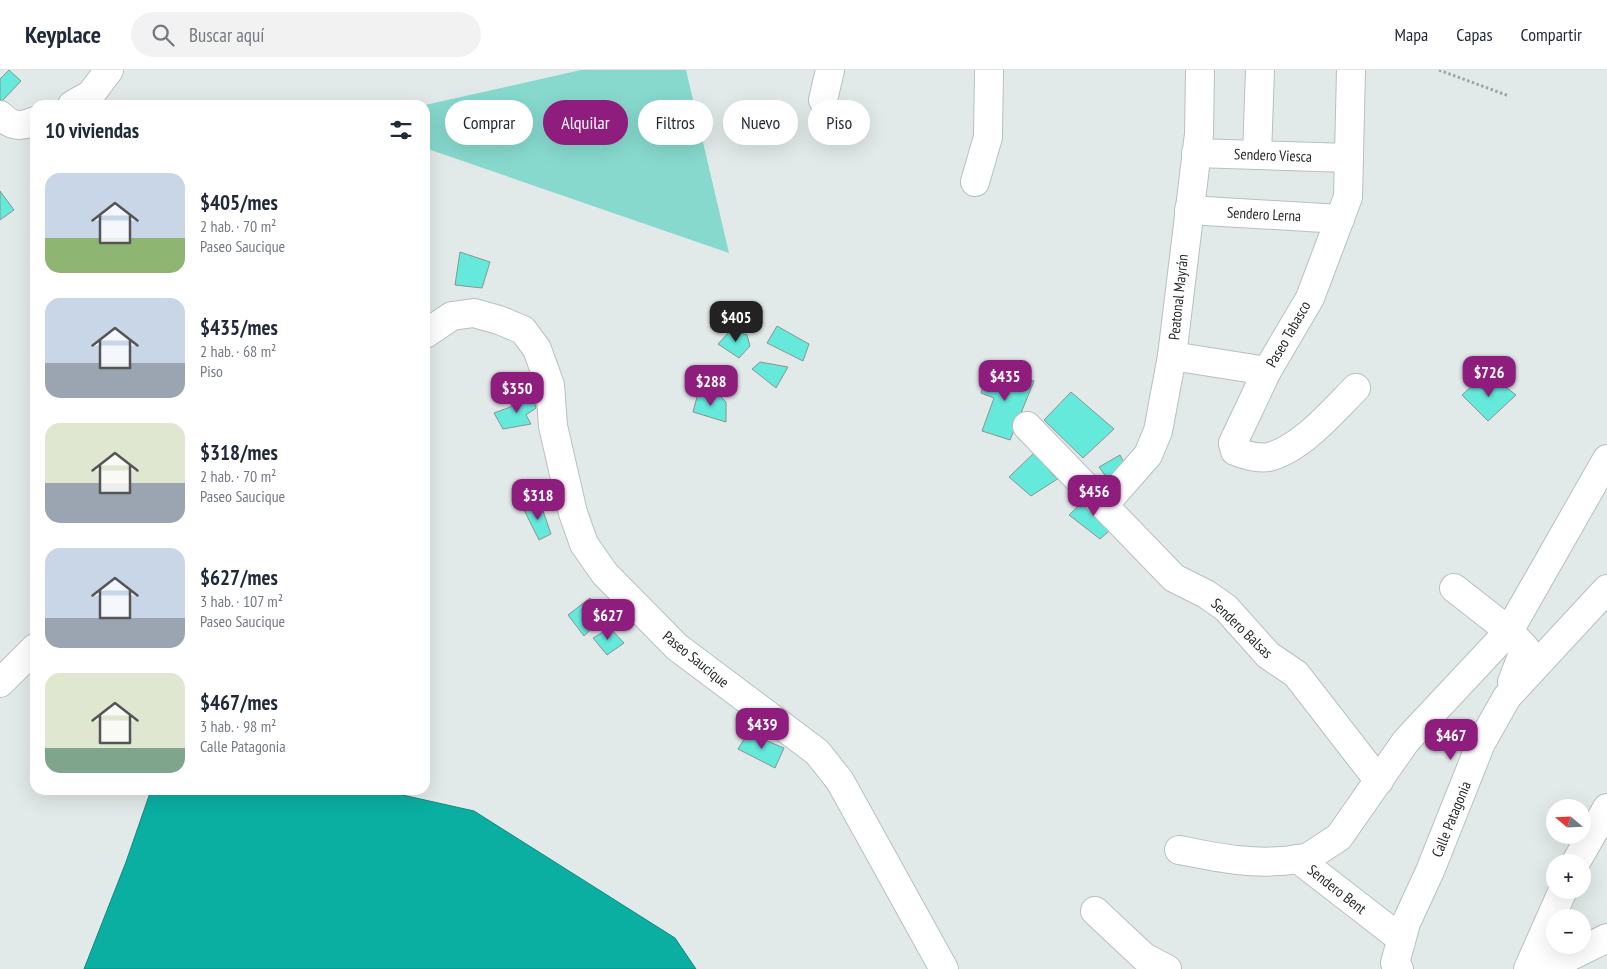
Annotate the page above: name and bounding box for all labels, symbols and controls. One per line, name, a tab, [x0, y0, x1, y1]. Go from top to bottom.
search box	[131, 12, 481, 57]
text: Keyplace	[25, 19, 101, 50]
icon: search	[149, 21, 177, 49]
text: Buscar aquí	[189, 23, 264, 47]
text: Mapa	[1395, 23, 1428, 46]
text: Capas	[1456, 23, 1493, 46]
text: Compartir	[1521, 23, 1582, 46]
chip: Comprar	[445, 100, 533, 145]
chip: Alquilar	[543, 100, 628, 145]
chip: Filtros	[638, 100, 713, 145]
chip: Nuevo	[723, 100, 798, 145]
chip: Piso	[808, 100, 870, 145]
icon: filters	[387, 116, 415, 144]
text: 10 viviendas	[45, 117, 139, 144]
street label: Sendero Viesca	[1234, 144, 1312, 166]
text: $405/mes	[200, 189, 278, 216]
icon: home	[85, 193, 145, 253]
street label: Sendero Lerna	[1226, 203, 1302, 225]
text: 2 hab. · 70 m²	[200, 216, 276, 236]
text: Paseo Saucique	[200, 236, 285, 256]
street label: Peatonal Mayrán	[1164, 253, 1192, 341]
street label: Paseo Tabasco	[1261, 297, 1315, 371]
pin: $405	[706, 300, 766, 343]
text: $405	[721, 307, 751, 327]
text: $435/mes	[200, 314, 278, 341]
icon: home	[85, 318, 145, 378]
text: 2 hab. · 68 m²	[200, 341, 276, 361]
pin: $726	[1459, 356, 1519, 398]
pin: $435	[975, 360, 1035, 402]
text: Piso	[200, 361, 223, 381]
text: $726	[1474, 362, 1504, 382]
pin: $288	[681, 364, 741, 407]
text: $435	[990, 366, 1020, 386]
text: $288	[696, 371, 726, 391]
pin: $350	[487, 372, 547, 414]
text: $350	[502, 378, 532, 398]
text: $318/mes	[200, 439, 278, 466]
icon: home	[85, 443, 145, 503]
text: 2 hab. · 70 m²	[200, 466, 276, 486]
pin: $456	[1064, 474, 1124, 517]
pin: $318	[508, 478, 568, 521]
text: $456	[1079, 481, 1109, 501]
text: $318	[523, 485, 553, 505]
text: Paseo Saucique	[200, 486, 285, 506]
text: $627/mes	[200, 564, 278, 591]
icon: home	[85, 568, 145, 628]
text: 3 hab. · 107 m²	[200, 591, 283, 611]
street label: Sendero Balsas	[1207, 594, 1277, 662]
pin: $627	[578, 598, 638, 641]
text: $627	[593, 605, 623, 625]
text: Paseo Saucique	[200, 611, 285, 631]
street label: Paseo Saucique	[659, 626, 733, 692]
text: $467/mes	[200, 689, 278, 716]
icon: home	[85, 693, 145, 753]
pin: $439	[732, 708, 792, 750]
text: $439	[747, 714, 777, 734]
text: 3 hab. · 98 m²	[200, 716, 276, 736]
pin: $467	[1421, 718, 1481, 761]
text: $467	[1436, 725, 1466, 745]
text: Calle Patagonia	[200, 736, 286, 756]
street label: Calle Patagonia	[1427, 778, 1475, 860]
north arrow	[1546, 799, 1591, 844]
map controls	[1546, 799, 1591, 954]
button: +	[1546, 854, 1591, 899]
street label: Sendero Bent	[1304, 860, 1370, 918]
button: −	[1546, 909, 1591, 954]

